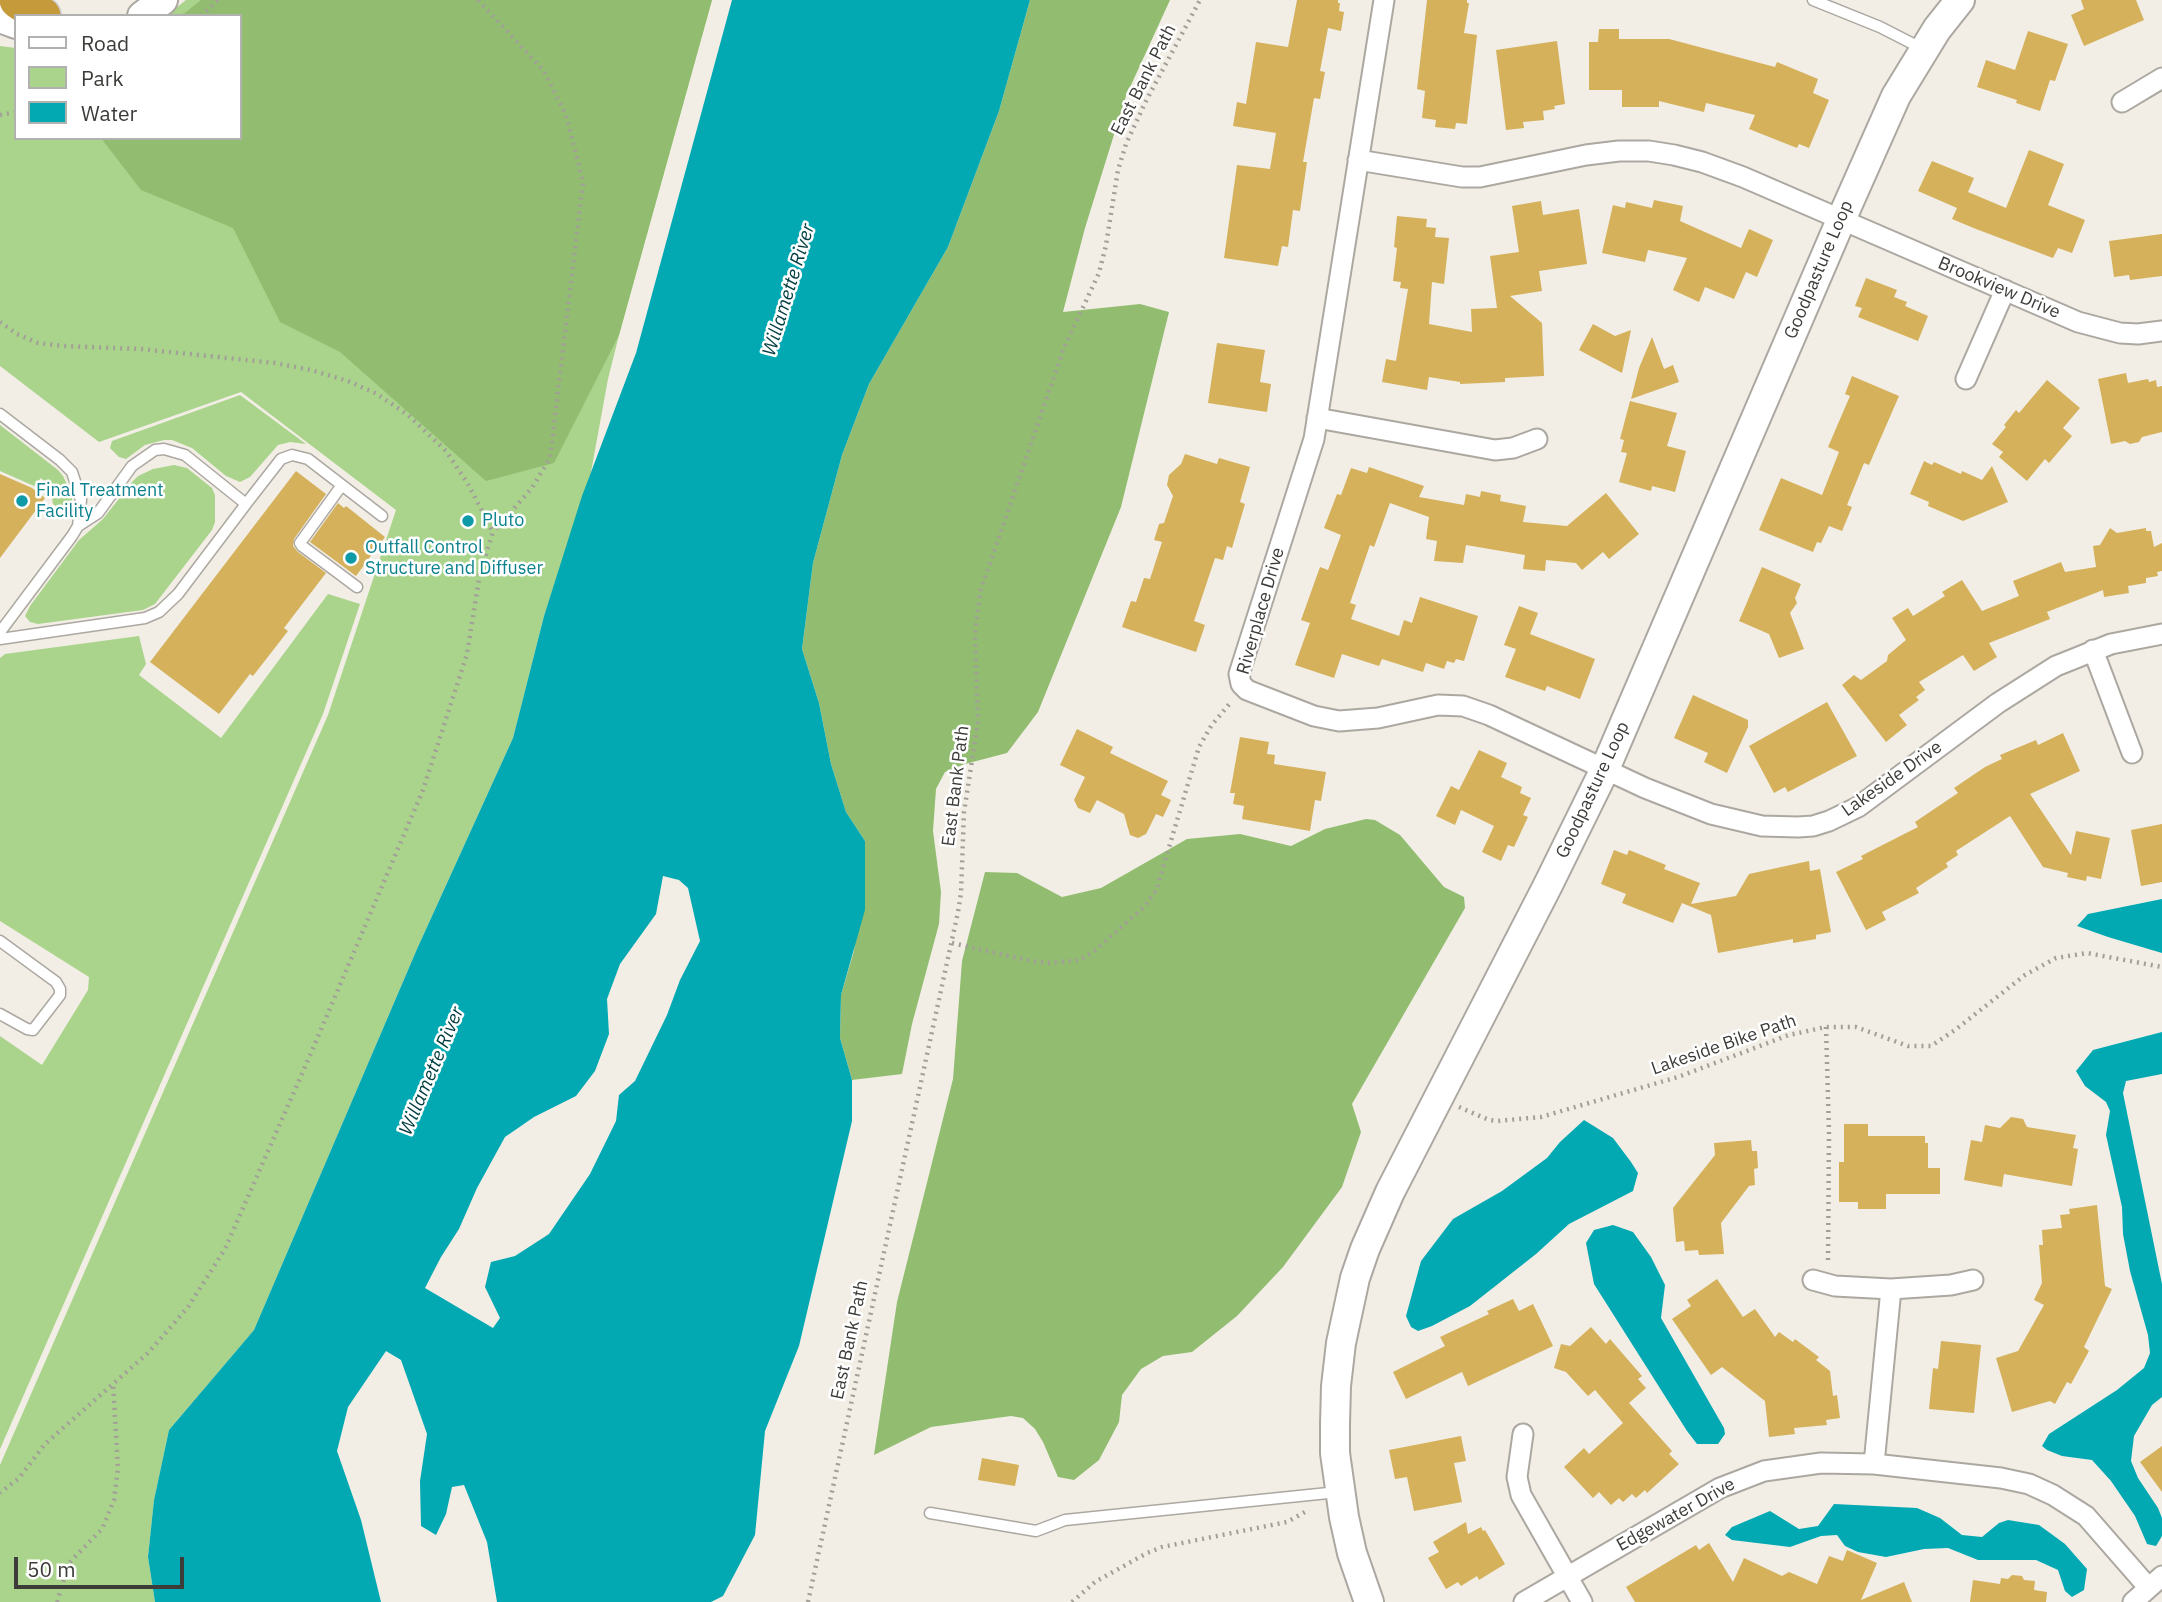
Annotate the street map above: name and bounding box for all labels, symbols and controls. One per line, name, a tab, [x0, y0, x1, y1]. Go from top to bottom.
legend	[14, 14, 242, 140]
street label: East Bank Path	[1107, 21, 1181, 139]
text: Road	[81, 29, 129, 57]
text: Park	[81, 64, 124, 92]
text: Water	[81, 99, 137, 127]
street label: Goodpasture Loop	[1780, 197, 1858, 343]
water label: Willamette River	[758, 221, 820, 359]
street label: Brookview Drive	[1935, 253, 2063, 323]
place label: Final Treatment Facility	[36, 480, 163, 522]
marker: Final Treatment Facility	[14, 493, 30, 509]
place label: Pluto	[482, 510, 524, 532]
marker: Pluto	[460, 513, 476, 529]
place label: Outfall Control Structure and Diffuser	[365, 537, 543, 580]
street label: Riverplace Drive	[1233, 545, 1289, 677]
marker: Outfall Control Structure and Diffuser	[343, 550, 359, 566]
street label: Goodpasture Loop	[1552, 718, 1634, 862]
street label: East Bank Path	[938, 724, 974, 848]
street label: Lakeside Drive	[1838, 737, 1946, 821]
water label: Willamette River	[395, 1004, 469, 1138]
street label: Lakeside Bike Path	[1649, 1010, 1799, 1080]
street label: East Bank Path	[827, 1278, 873, 1402]
street label: Edgewater Drive	[1613, 1474, 1739, 1556]
scale bar	[18, 1542, 187, 1586]
text: 50 m	[27, 1555, 76, 1583]

